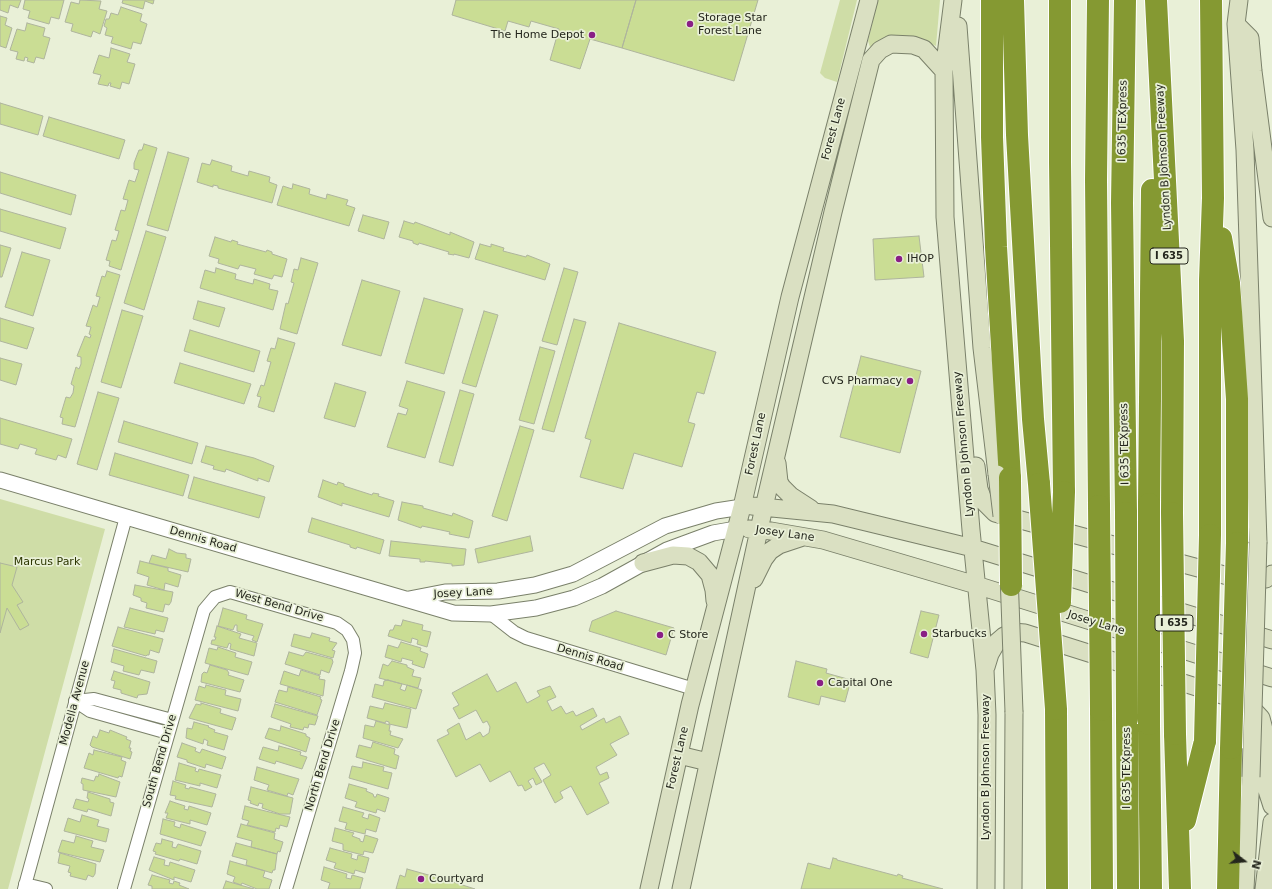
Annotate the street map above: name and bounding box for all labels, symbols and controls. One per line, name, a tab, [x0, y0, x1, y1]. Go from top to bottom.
place label: Storage Star Forest Lane	[698, 11, 767, 37]
marker: Storage Star Forest Lane	[685, 19, 695, 29]
place label: The Home Depot	[491, 28, 584, 42]
marker: The Home Depot	[587, 30, 597, 40]
street label: I 635 TEXpress	[1116, 80, 1130, 162]
street label: Lyndon B Johnson Freeway	[1154, 84, 1174, 230]
street label: Forest Lane	[819, 96, 849, 162]
road number: I 635	[1150, 248, 1188, 264]
place label: IHOP	[907, 252, 934, 266]
marker: IHOP	[894, 254, 904, 264]
street label: Lyndon B Johnson Freeway	[951, 371, 977, 517]
place label: CVS Pharmacy	[822, 374, 902, 388]
marker: CVS Pharmacy	[905, 376, 915, 386]
street label: I 635 TEXpress	[1118, 403, 1132, 485]
street label: Forest Lane	[743, 411, 769, 477]
street label: Josey Lane	[755, 523, 815, 545]
street label: Dennis Road	[168, 524, 238, 556]
park label: Marcus Park	[14, 555, 80, 569]
street label: Josey Lane	[433, 585, 493, 601]
street label: West Bend Drive	[233, 587, 325, 625]
street label: Josey Lane	[1066, 608, 1126, 638]
road number: I 635	[1155, 615, 1193, 631]
place label: Starbucks	[932, 627, 987, 641]
place label: C Store	[668, 628, 708, 642]
marker: Starbucks	[919, 629, 929, 639]
marker: C Store	[655, 630, 665, 640]
street label: Dennis Road	[555, 642, 625, 674]
street label: Modella Avenue	[57, 659, 93, 747]
place label: Capital One	[828, 676, 892, 690]
marker: Capital One	[815, 678, 825, 688]
street label: Lyndon B Johnson Freeway	[979, 694, 993, 840]
street label: South Bend Drive	[140, 713, 180, 809]
street label: North Bend Drive	[303, 717, 343, 813]
street label: Forest Lane	[664, 725, 692, 791]
street label: I 635 TEXpress	[1120, 727, 1134, 809]
north arrow	[1224, 841, 1264, 881]
text: N	[1248, 858, 1264, 871]
place label: Courtyard	[429, 872, 484, 886]
marker: Courtyard	[416, 874, 426, 884]

